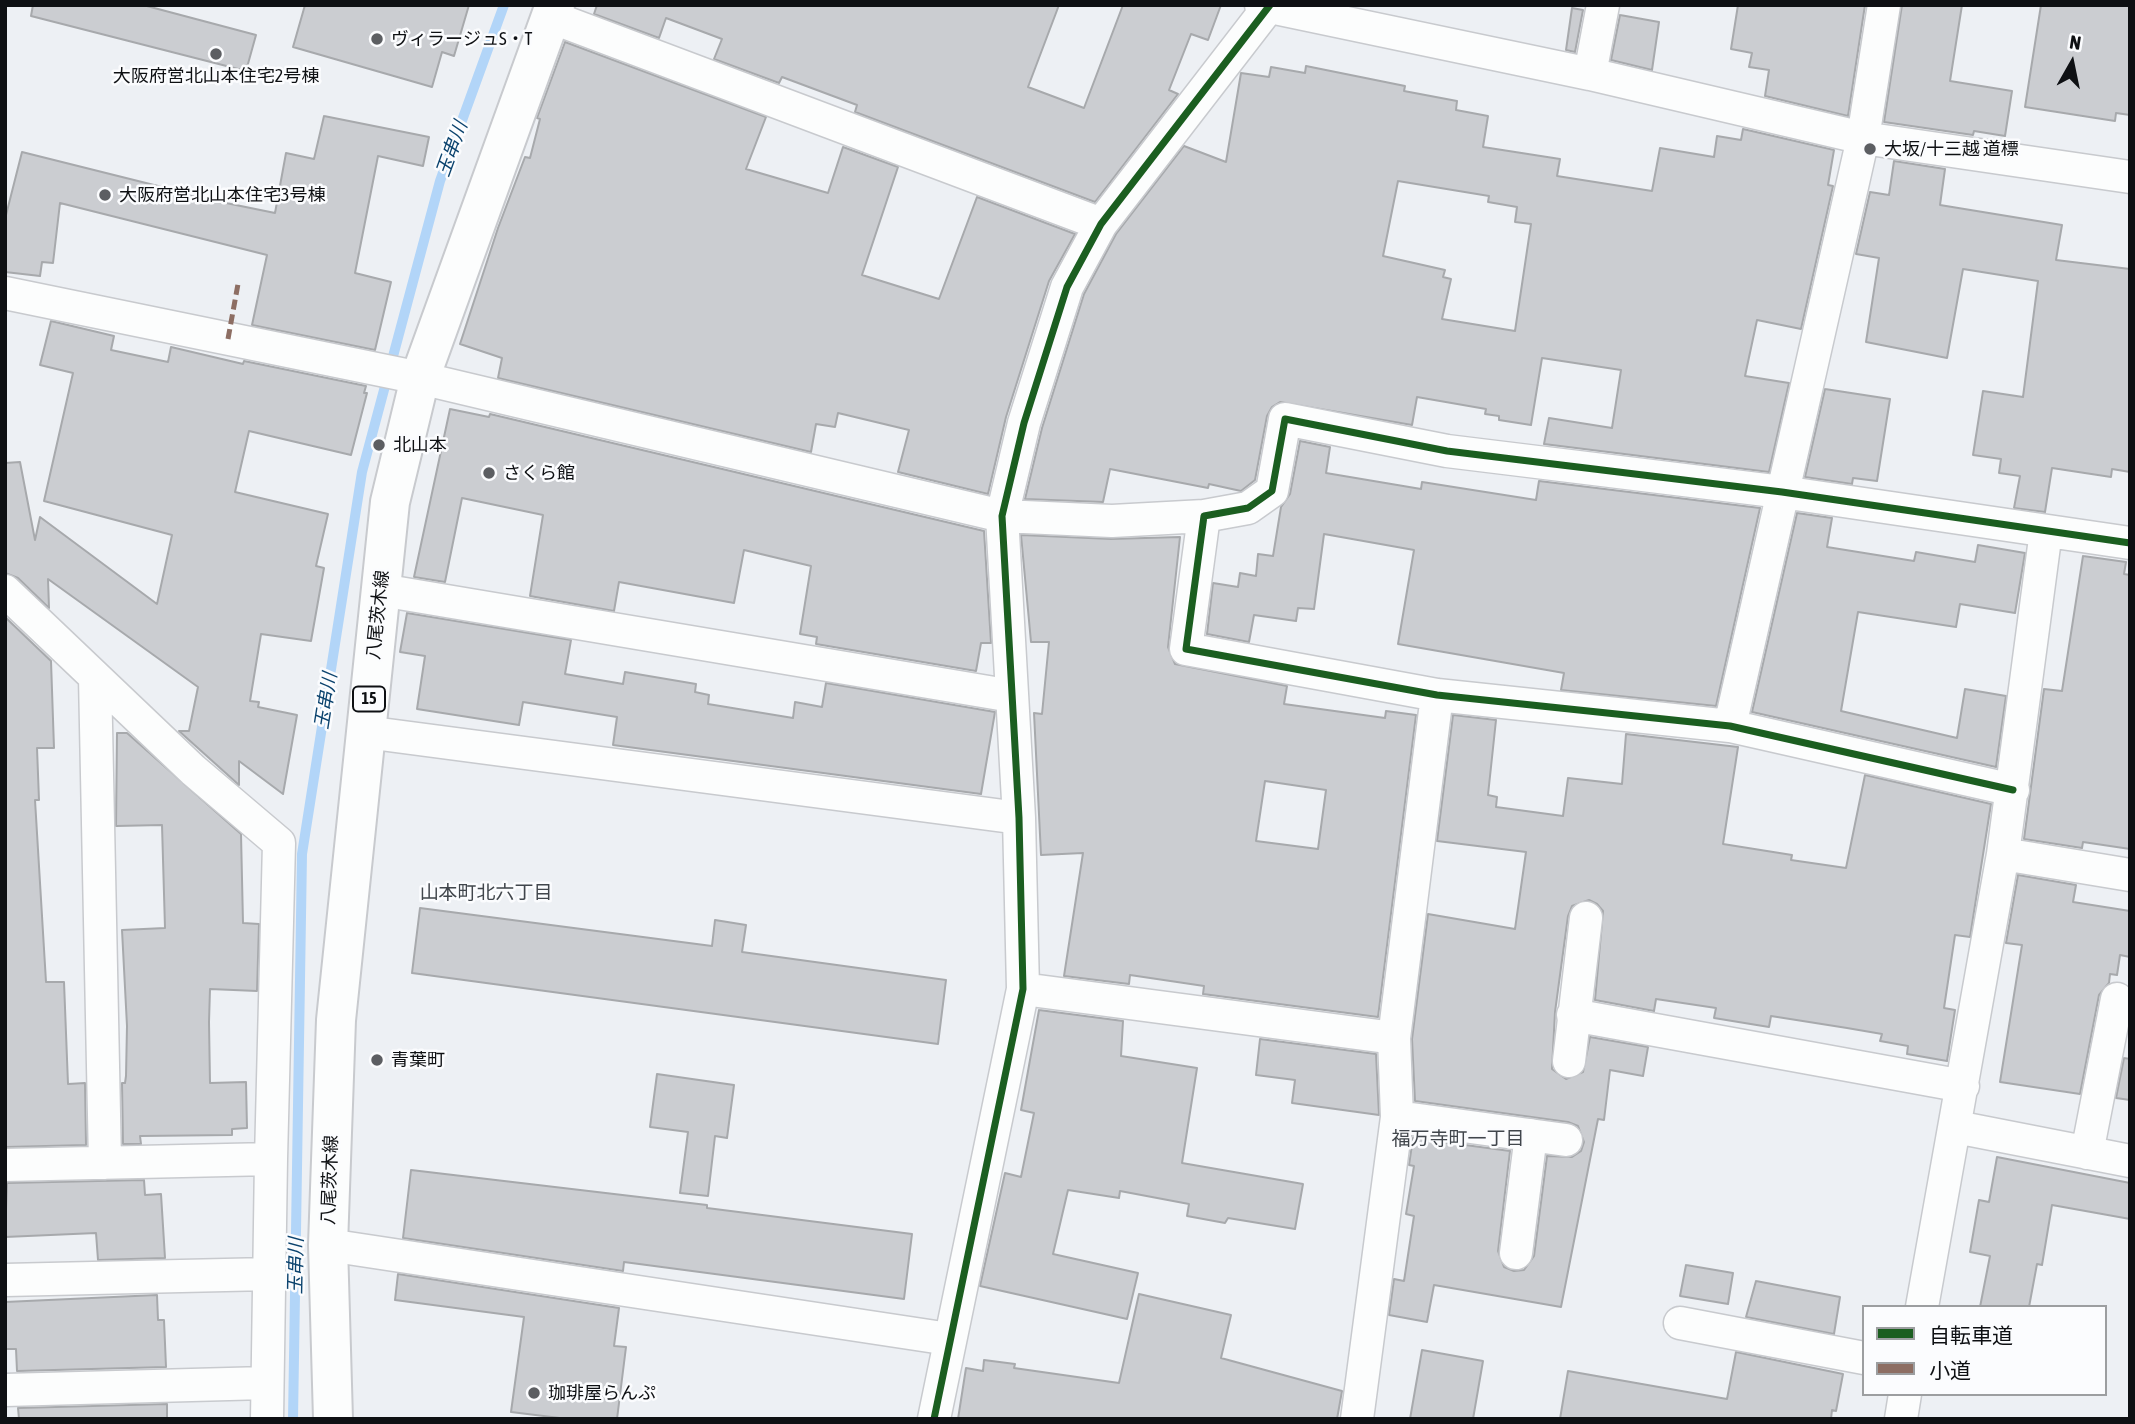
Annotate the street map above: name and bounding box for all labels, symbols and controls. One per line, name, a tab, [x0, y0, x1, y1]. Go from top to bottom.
place label: ヴィラージュS・T	[391, 28, 532, 50]
north arrow	[2037, 28, 2107, 98]
marker: ヴィラージュS・T	[369, 31, 385, 47]
text: N	[2068, 31, 2083, 54]
marker: 大阪府営北山本住宅2号棟	[208, 46, 224, 62]
place label: 大阪府営北山本住宅2号棟	[113, 65, 319, 87]
water label: 玉串川	[432, 118, 472, 180]
place label: 大坂/十三越 道標	[1884, 138, 2019, 160]
marker: 大坂/十三越 道標	[1862, 141, 1878, 157]
place label: 大阪府営北山本住宅3号棟	[119, 184, 325, 206]
marker: 大阪府営北山本住宅3号棟	[97, 187, 113, 203]
place label: 北山本	[393, 434, 447, 456]
marker: 北山本	[371, 437, 387, 453]
place label: さくら館	[503, 462, 575, 484]
marker: さくら館	[481, 465, 497, 481]
street label: 八尾茨木線	[363, 569, 393, 661]
water label: 玉串川	[310, 671, 342, 731]
road number: 15	[353, 686, 385, 712]
district label: 山本町北六丁目	[420, 882, 552, 904]
place label: 青葉町	[391, 1049, 445, 1071]
marker: 青葉町	[369, 1052, 385, 1068]
district label: 福万寺町一丁目	[1392, 1128, 1524, 1150]
street label: 八尾茨木線	[318, 1135, 342, 1225]
water label: 玉串川	[284, 1237, 308, 1295]
legend	[1862, 1305, 2107, 1396]
text: 自転車道	[1929, 1323, 2013, 1347]
text: 小道	[1929, 1358, 1971, 1382]
place label: 珈琲屋らんぷ	[548, 1382, 656, 1404]
marker: 珈琲屋らんぷ	[526, 1385, 542, 1401]

